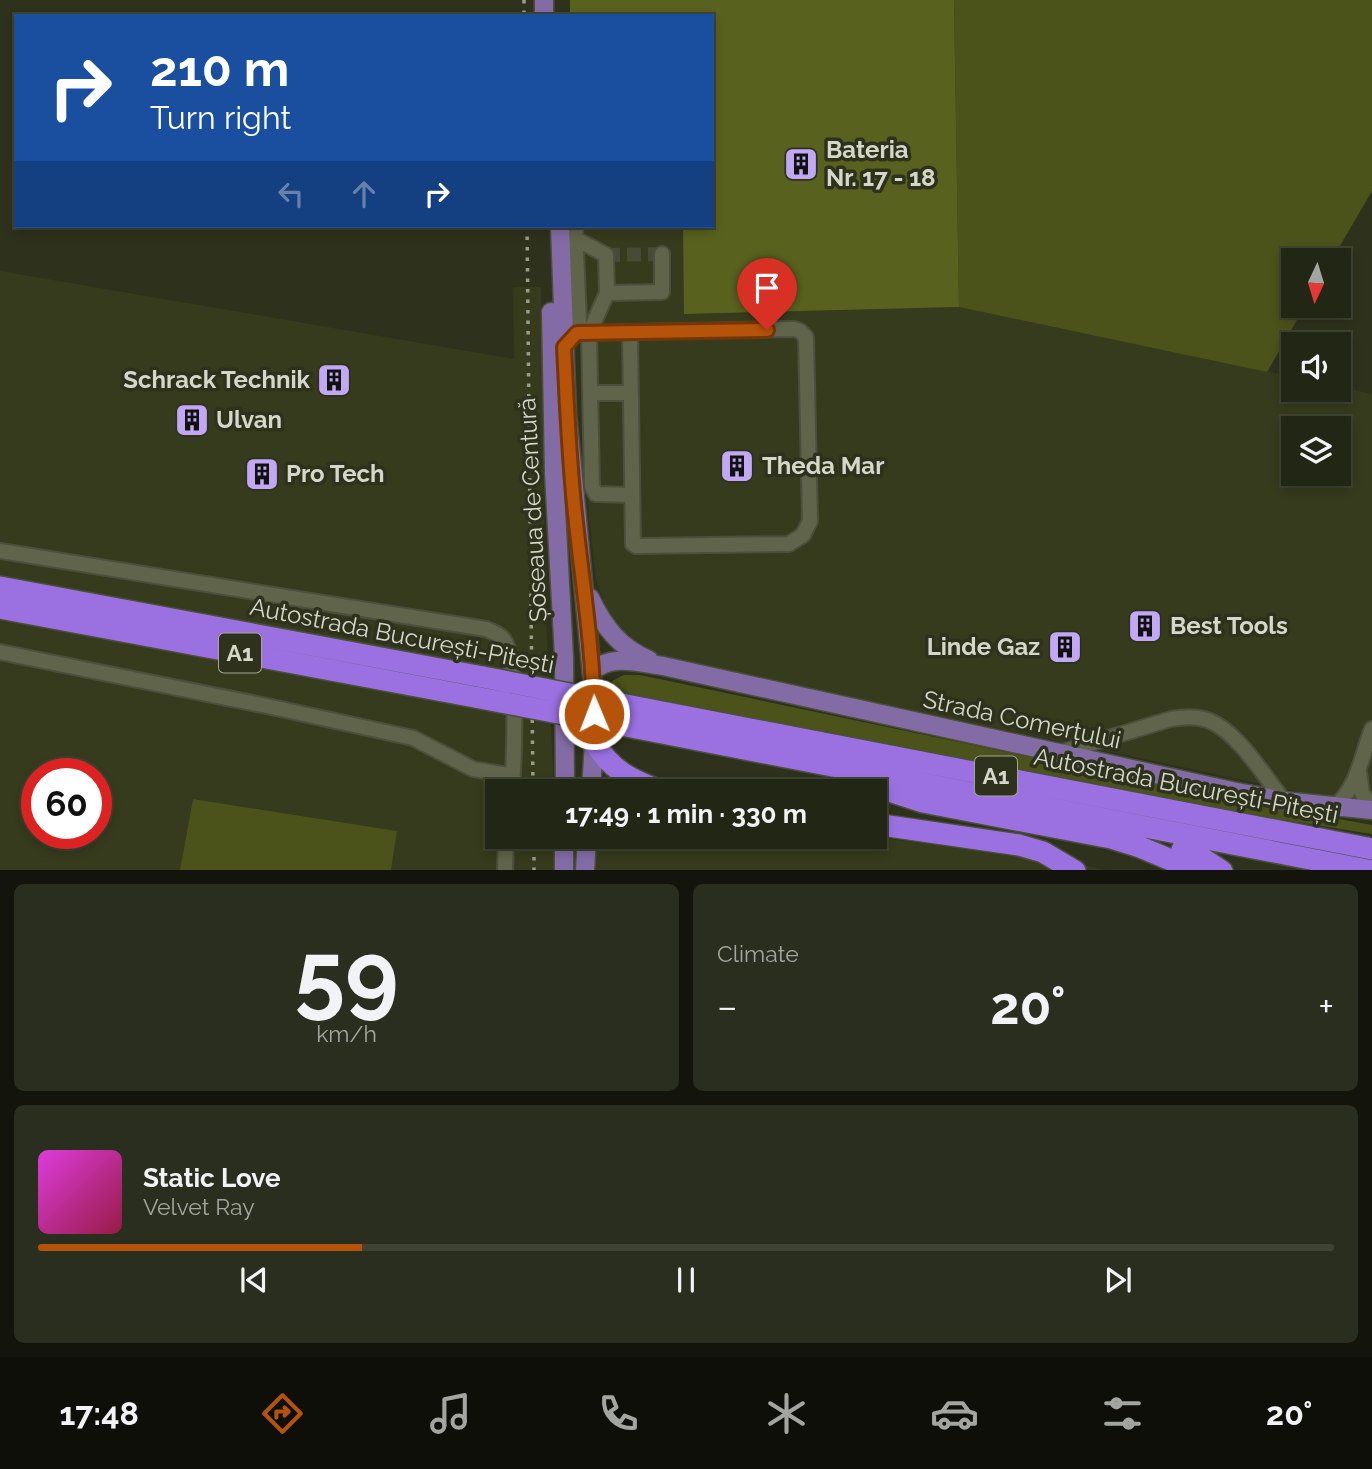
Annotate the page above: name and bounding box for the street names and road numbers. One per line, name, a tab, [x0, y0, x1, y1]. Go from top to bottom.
street label: Șoseaua de Centură	[512, 397, 553, 623]
street label: Autostrada București-Pitești	[248, 592, 557, 679]
road number: A1	[219, 634, 261, 673]
street label: Strada Comerțului	[920, 684, 1124, 755]
street label: Autostrada București-Pitești	[1032, 742, 1341, 829]
road number: A1	[975, 756, 1017, 796]

